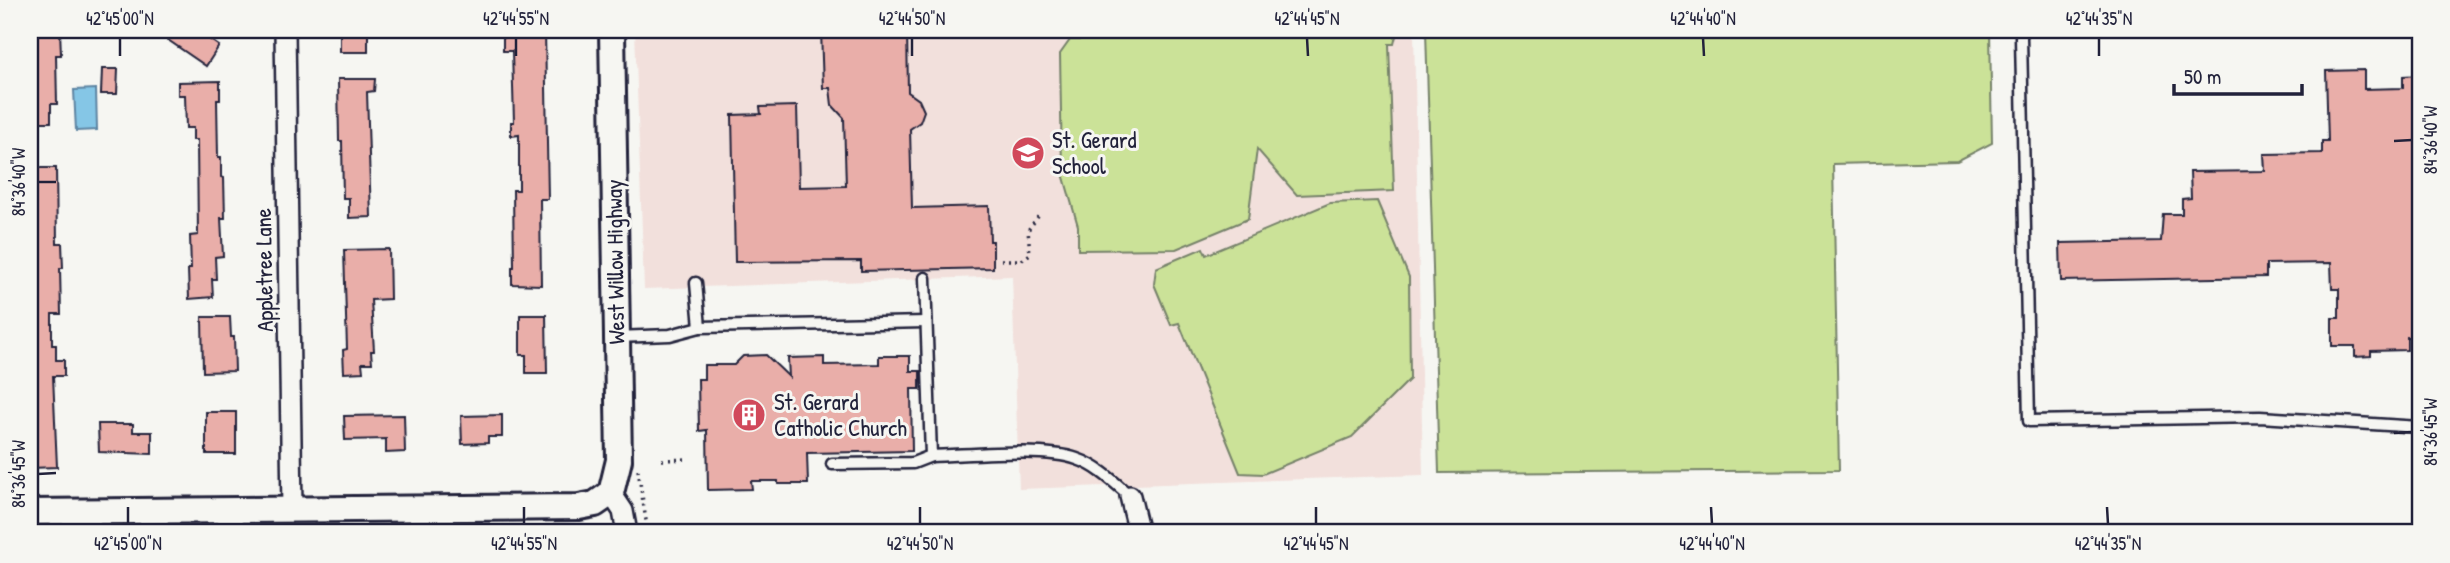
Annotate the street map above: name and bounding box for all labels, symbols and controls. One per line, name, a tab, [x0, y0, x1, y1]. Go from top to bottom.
text: 42°45'00"N	[86, 6, 154, 31]
text: 42°44'55"N	[483, 6, 549, 31]
text: 42°44'50"N	[879, 6, 945, 31]
text: 42°44'45"N	[1274, 6, 1340, 31]
text: 42°44'40"N	[1670, 6, 1736, 31]
text: 42°44'35"N	[2066, 6, 2132, 31]
scale bar	[2174, 52, 2301, 96]
text: 50 m	[2184, 62, 2221, 91]
text: 84°36'40"W	[2418, 106, 2443, 174]
place label: St. Gerard School	[1052, 124, 1137, 181]
school or university icon: St. Gerard School	[1009, 134, 1047, 172]
text: 84°36'40"W	[6, 148, 31, 216]
street label: West Willow Highway	[598, 179, 631, 345]
street label: Appletree Lane	[247, 208, 280, 332]
place label: St. Gerard Catholic Church	[774, 386, 907, 443]
building icon: St. Gerard Catholic Church	[730, 396, 768, 434]
text: 84°36'45"W	[2418, 398, 2443, 466]
text: 84°36'45"W	[6, 440, 31, 508]
text: 42°45'00"N	[94, 531, 162, 556]
text: 42°44'55"N	[491, 531, 557, 556]
text: 42°44'50"N	[887, 531, 953, 556]
text: 42°44'45"N	[1283, 531, 1349, 556]
text: 42°44'40"N	[1679, 531, 1745, 556]
text: 42°44'35"N	[2075, 531, 2141, 556]

